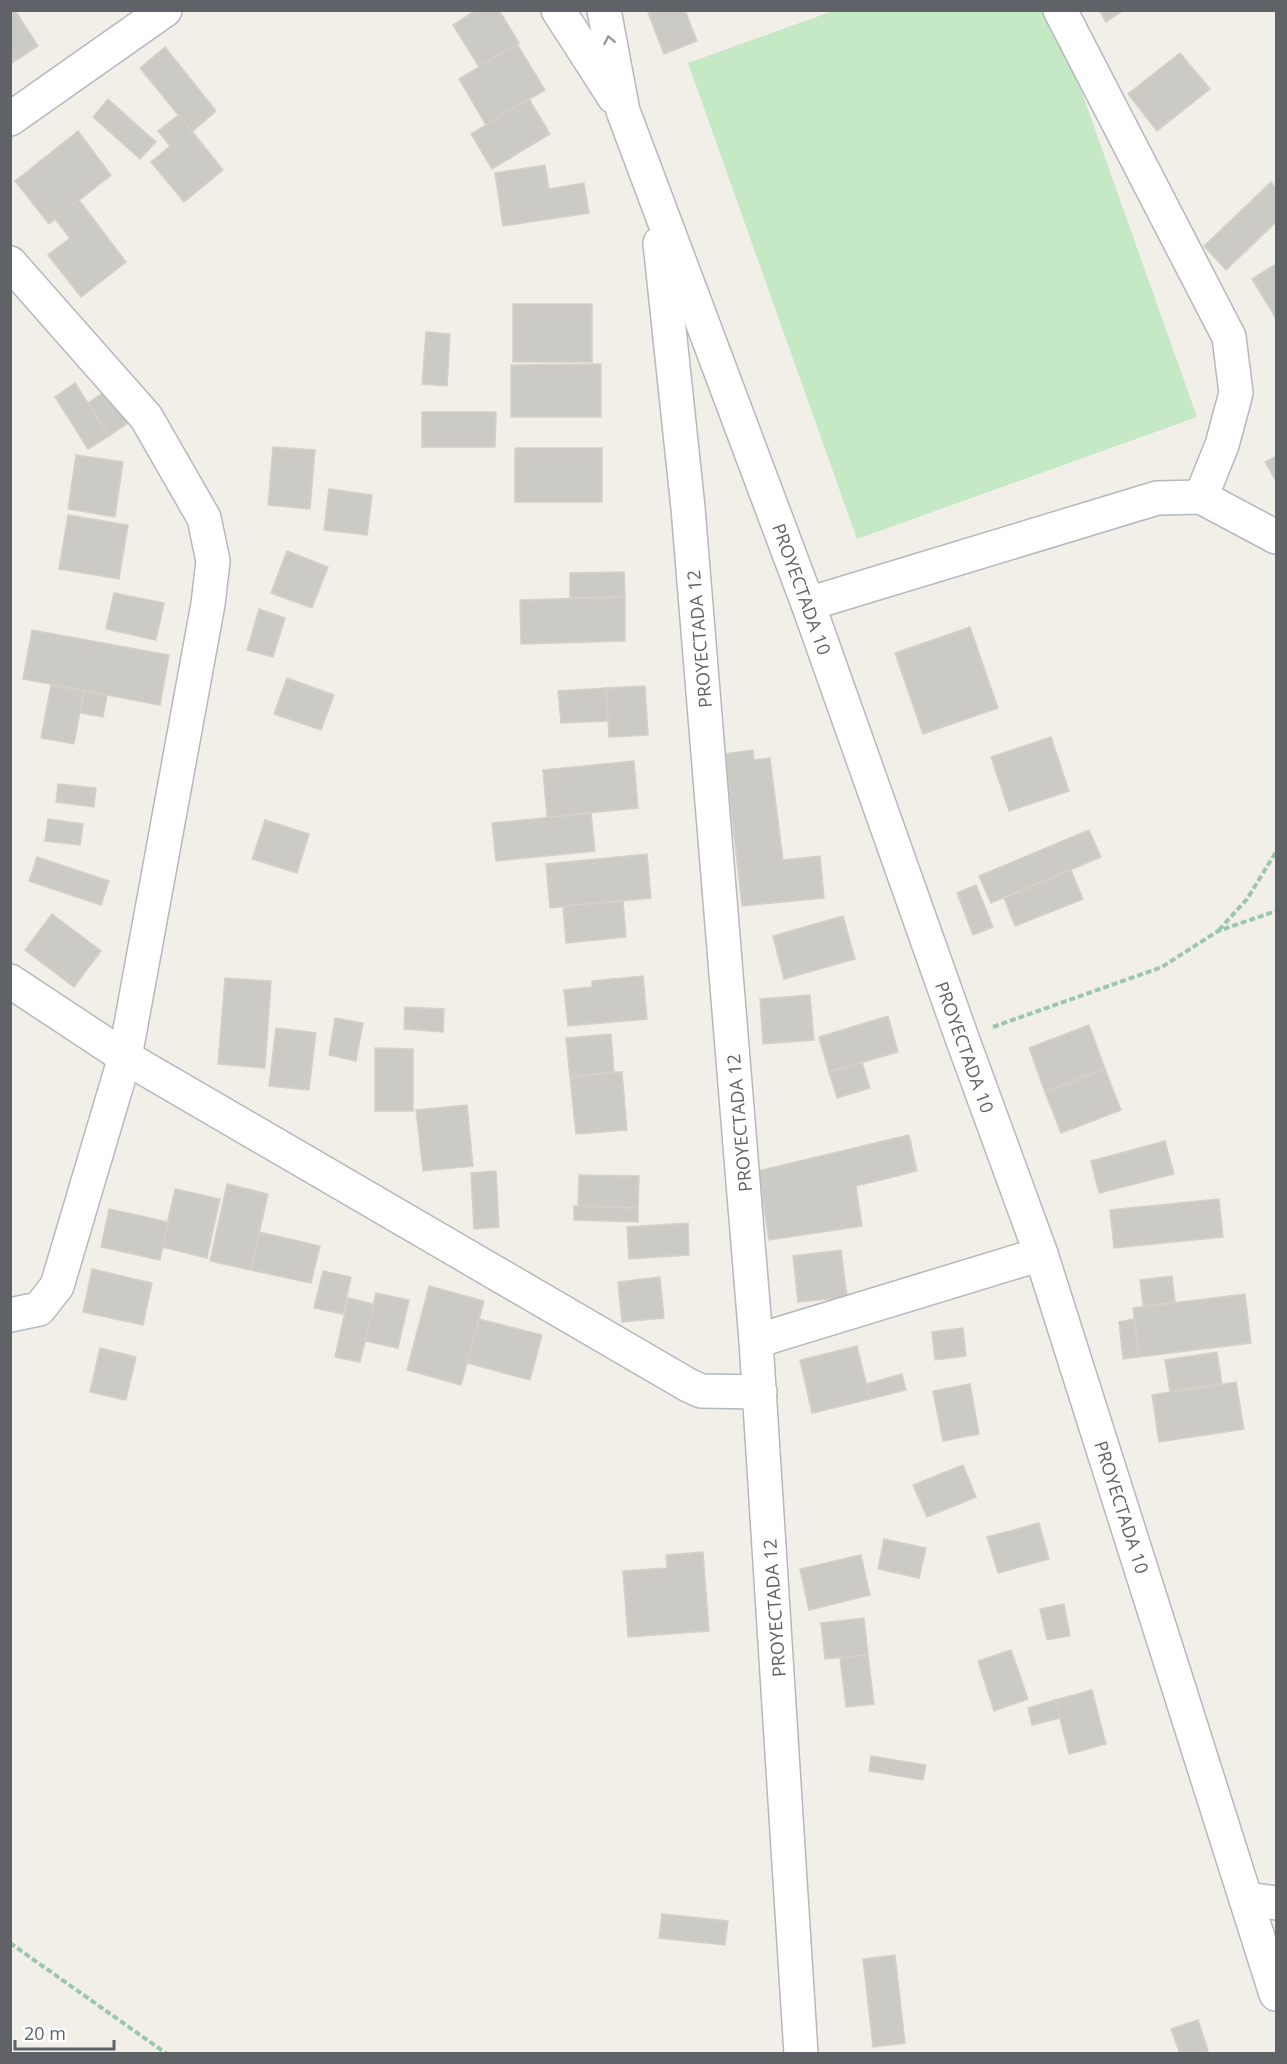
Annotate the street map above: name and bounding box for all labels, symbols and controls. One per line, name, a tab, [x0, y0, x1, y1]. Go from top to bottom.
one-way arrow	[603, 35, 616, 45]
street label: PROYECTADA 10	[767, 520, 837, 658]
street label: PROYECTADA 12	[681, 569, 717, 709]
street label: PROYECTADA 10	[930, 978, 1000, 1116]
street label: PROYECTADA 12	[721, 1053, 757, 1193]
street label: PROYECTADA 10	[1089, 1438, 1155, 1576]
street label: PROYECTADA 12	[757, 1538, 791, 1678]
scale bar	[15, 2013, 114, 2051]
text: 20 m	[24, 2021, 66, 2045]

